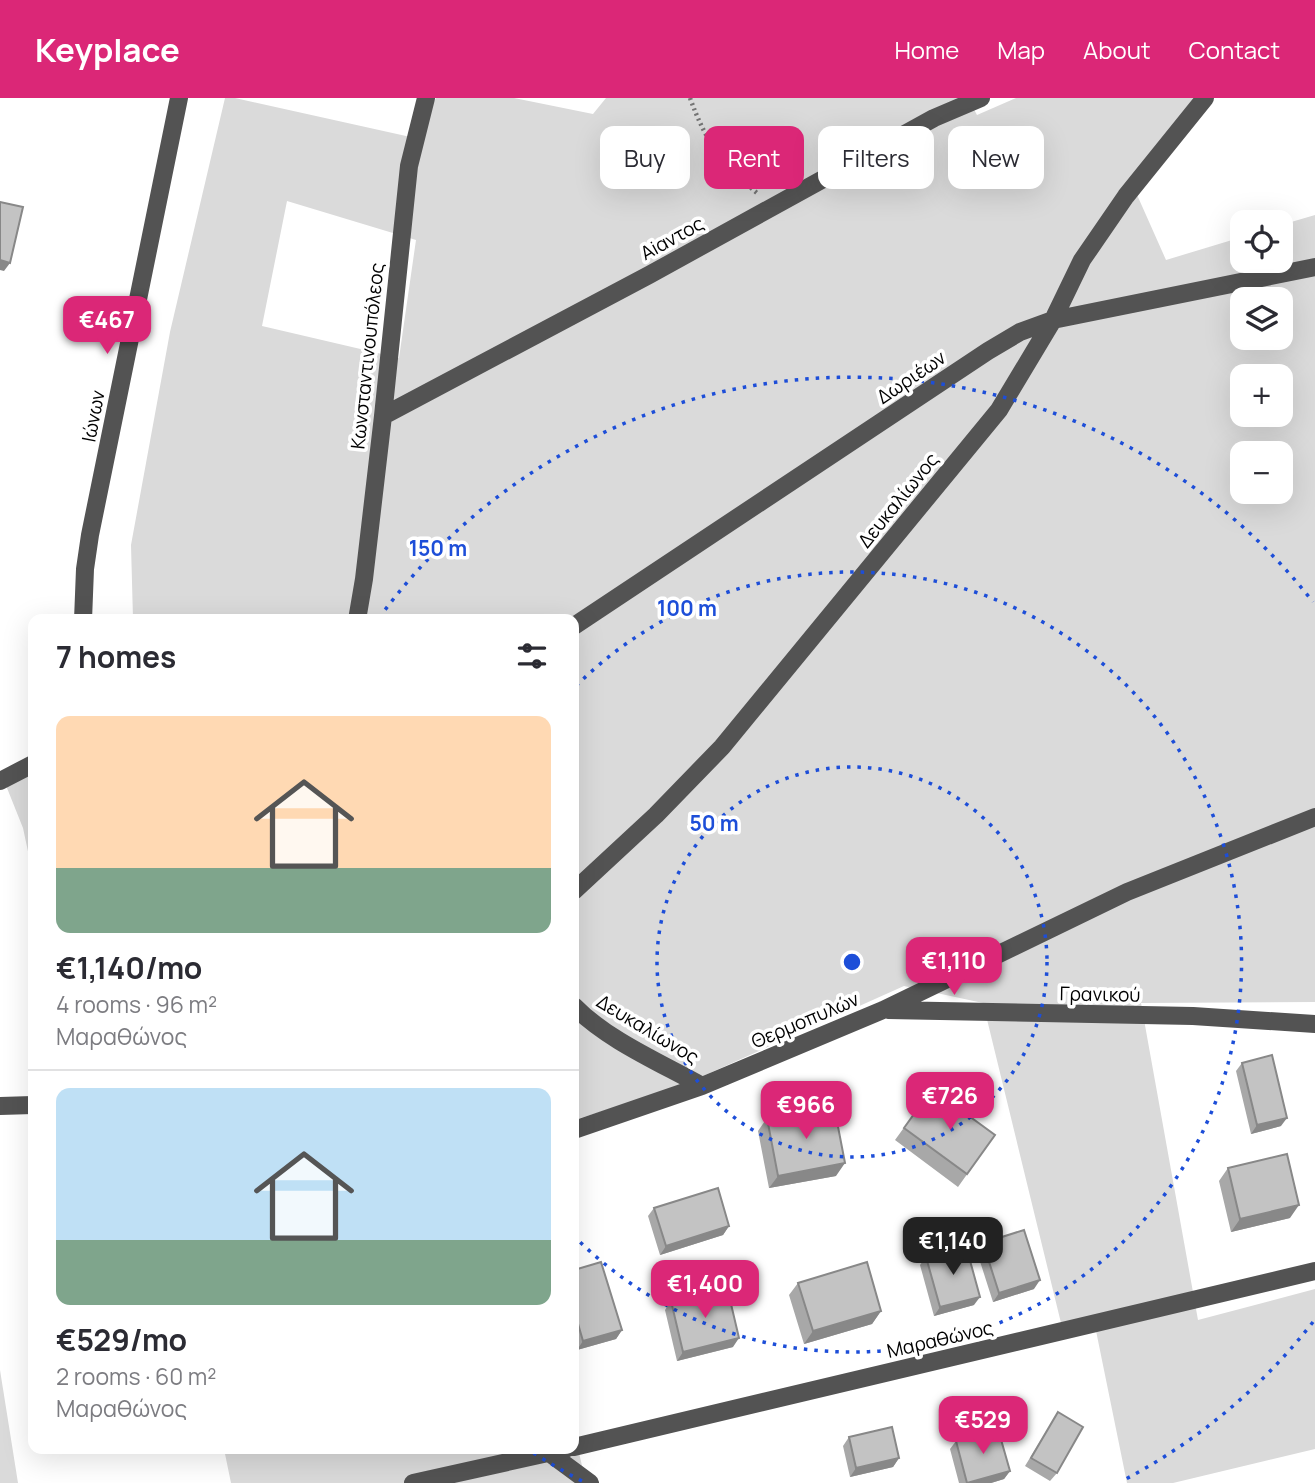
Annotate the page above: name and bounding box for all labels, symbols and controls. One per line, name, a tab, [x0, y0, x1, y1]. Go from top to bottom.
text: Keyplace	[35, 27, 180, 72]
text: Home	[894, 33, 959, 66]
text: Map	[997, 33, 1045, 66]
text: About	[1083, 33, 1151, 66]
text: Contact	[1189, 33, 1280, 66]
chip: Buy	[600, 126, 690, 189]
chip: Rent	[704, 126, 804, 189]
chip: Filters	[818, 126, 934, 189]
chip: New	[948, 126, 1044, 189]
street label: Aiαντος	[636, 210, 708, 266]
map controls	[1230, 210, 1293, 504]
button: locate	[1230, 210, 1293, 273]
street label: Κωνσταντινουπόλεος	[344, 262, 390, 450]
button: layers	[1230, 287, 1293, 350]
pin: €467	[66, 296, 148, 356]
text: €467	[79, 303, 135, 335]
street label: Δωριέων	[871, 344, 951, 410]
button: +	[1230, 364, 1293, 427]
street label: Ιώνων	[75, 388, 111, 444]
button: −	[1230, 441, 1293, 504]
street label: Δευκαλίωνος	[852, 447, 944, 553]
text: 150 m	[409, 534, 467, 562]
text: 100 m	[657, 594, 717, 622]
text: 7 homes	[56, 636, 176, 677]
icon: filters	[513, 637, 551, 675]
icon: home	[241, 761, 367, 887]
text: 50 m	[689, 809, 739, 837]
pin: €1,110	[897, 937, 1011, 997]
text: €1,110	[922, 944, 986, 976]
text: €1,140/mo	[56, 947, 202, 988]
centre of rings	[840, 950, 864, 974]
street label: Γρανικού	[1059, 980, 1141, 1008]
street label: Θερμοπυλών	[747, 986, 863, 1054]
text: 4 rooms · 96 m²	[56, 988, 217, 1020]
street label: Δευκαλίωνος	[592, 988, 704, 1070]
text: Μαραθώνος	[56, 1020, 187, 1052]
pin: €726	[909, 1072, 991, 1132]
text: €726	[922, 1079, 978, 1111]
pin: €966	[765, 1082, 847, 1141]
text: €966	[777, 1088, 835, 1120]
icon: home	[241, 1133, 367, 1259]
pin: €1,140	[896, 1218, 1010, 1277]
text: €1,140	[919, 1224, 987, 1256]
pin: €1,400	[648, 1260, 762, 1320]
text: €1,400	[667, 1267, 743, 1299]
street label: Μαραθώνος	[884, 1314, 996, 1364]
text: €529/mo	[56, 1319, 187, 1360]
text: 2 rooms · 60 m²	[56, 1360, 217, 1392]
text: Μαραθώνος	[56, 1392, 187, 1424]
pin: €529	[942, 1396, 1024, 1456]
text: €529	[955, 1403, 1011, 1435]

